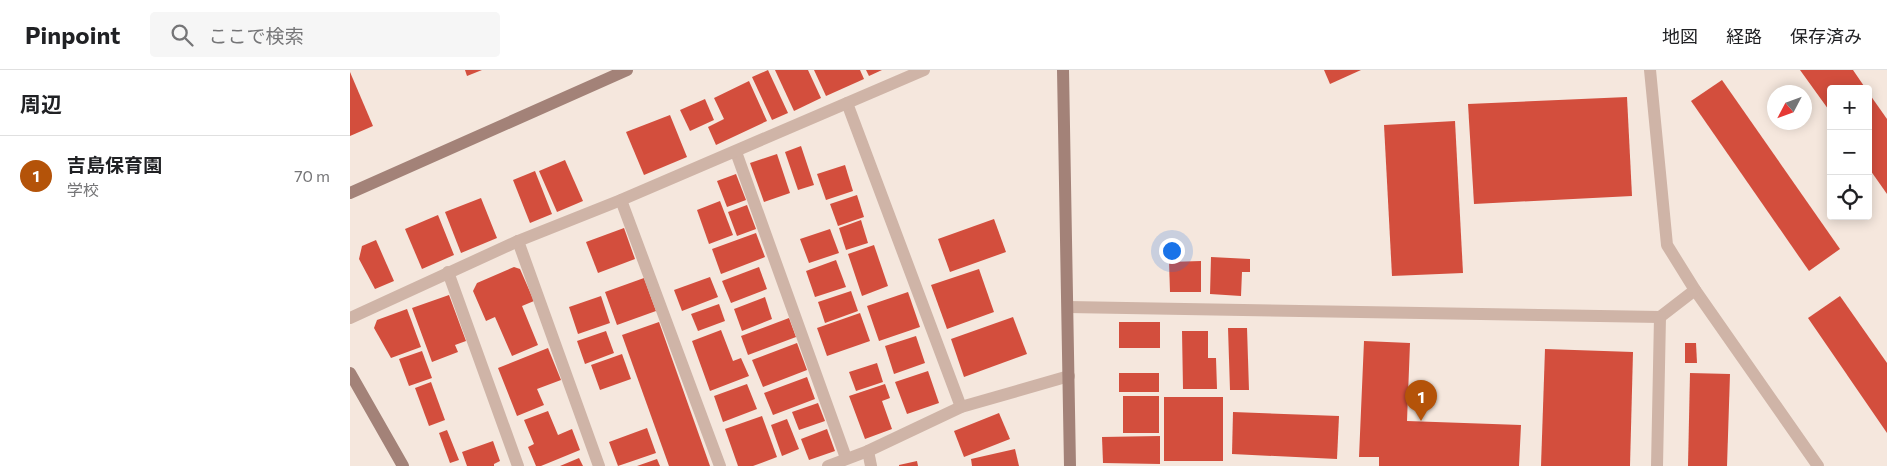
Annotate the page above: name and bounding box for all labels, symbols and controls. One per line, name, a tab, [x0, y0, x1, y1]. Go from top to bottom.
search box	[150, 12, 500, 57]
text: Pinpoint	[25, 20, 120, 49]
icon: search	[168, 21, 196, 49]
text: ここで検索	[208, 24, 303, 47]
text: 地図	[1662, 25, 1698, 47]
text: 経路	[1726, 25, 1762, 47]
text: 保存済み	[1790, 25, 1862, 47]
north arrow	[1767, 85, 1812, 130]
map controls	[1827, 85, 1872, 220]
button: +	[1827, 85, 1872, 130]
text: 周辺	[20, 91, 62, 116]
button: −	[1827, 130, 1872, 175]
text: 吉島保育園	[67, 153, 162, 176]
text: 1	[32, 166, 40, 185]
text: 70 m	[294, 166, 330, 185]
button: locate	[1827, 175, 1872, 220]
text: 学校	[67, 180, 99, 199]
your location	[1159, 238, 1185, 264]
pin: 1	[1405, 380, 1437, 421]

